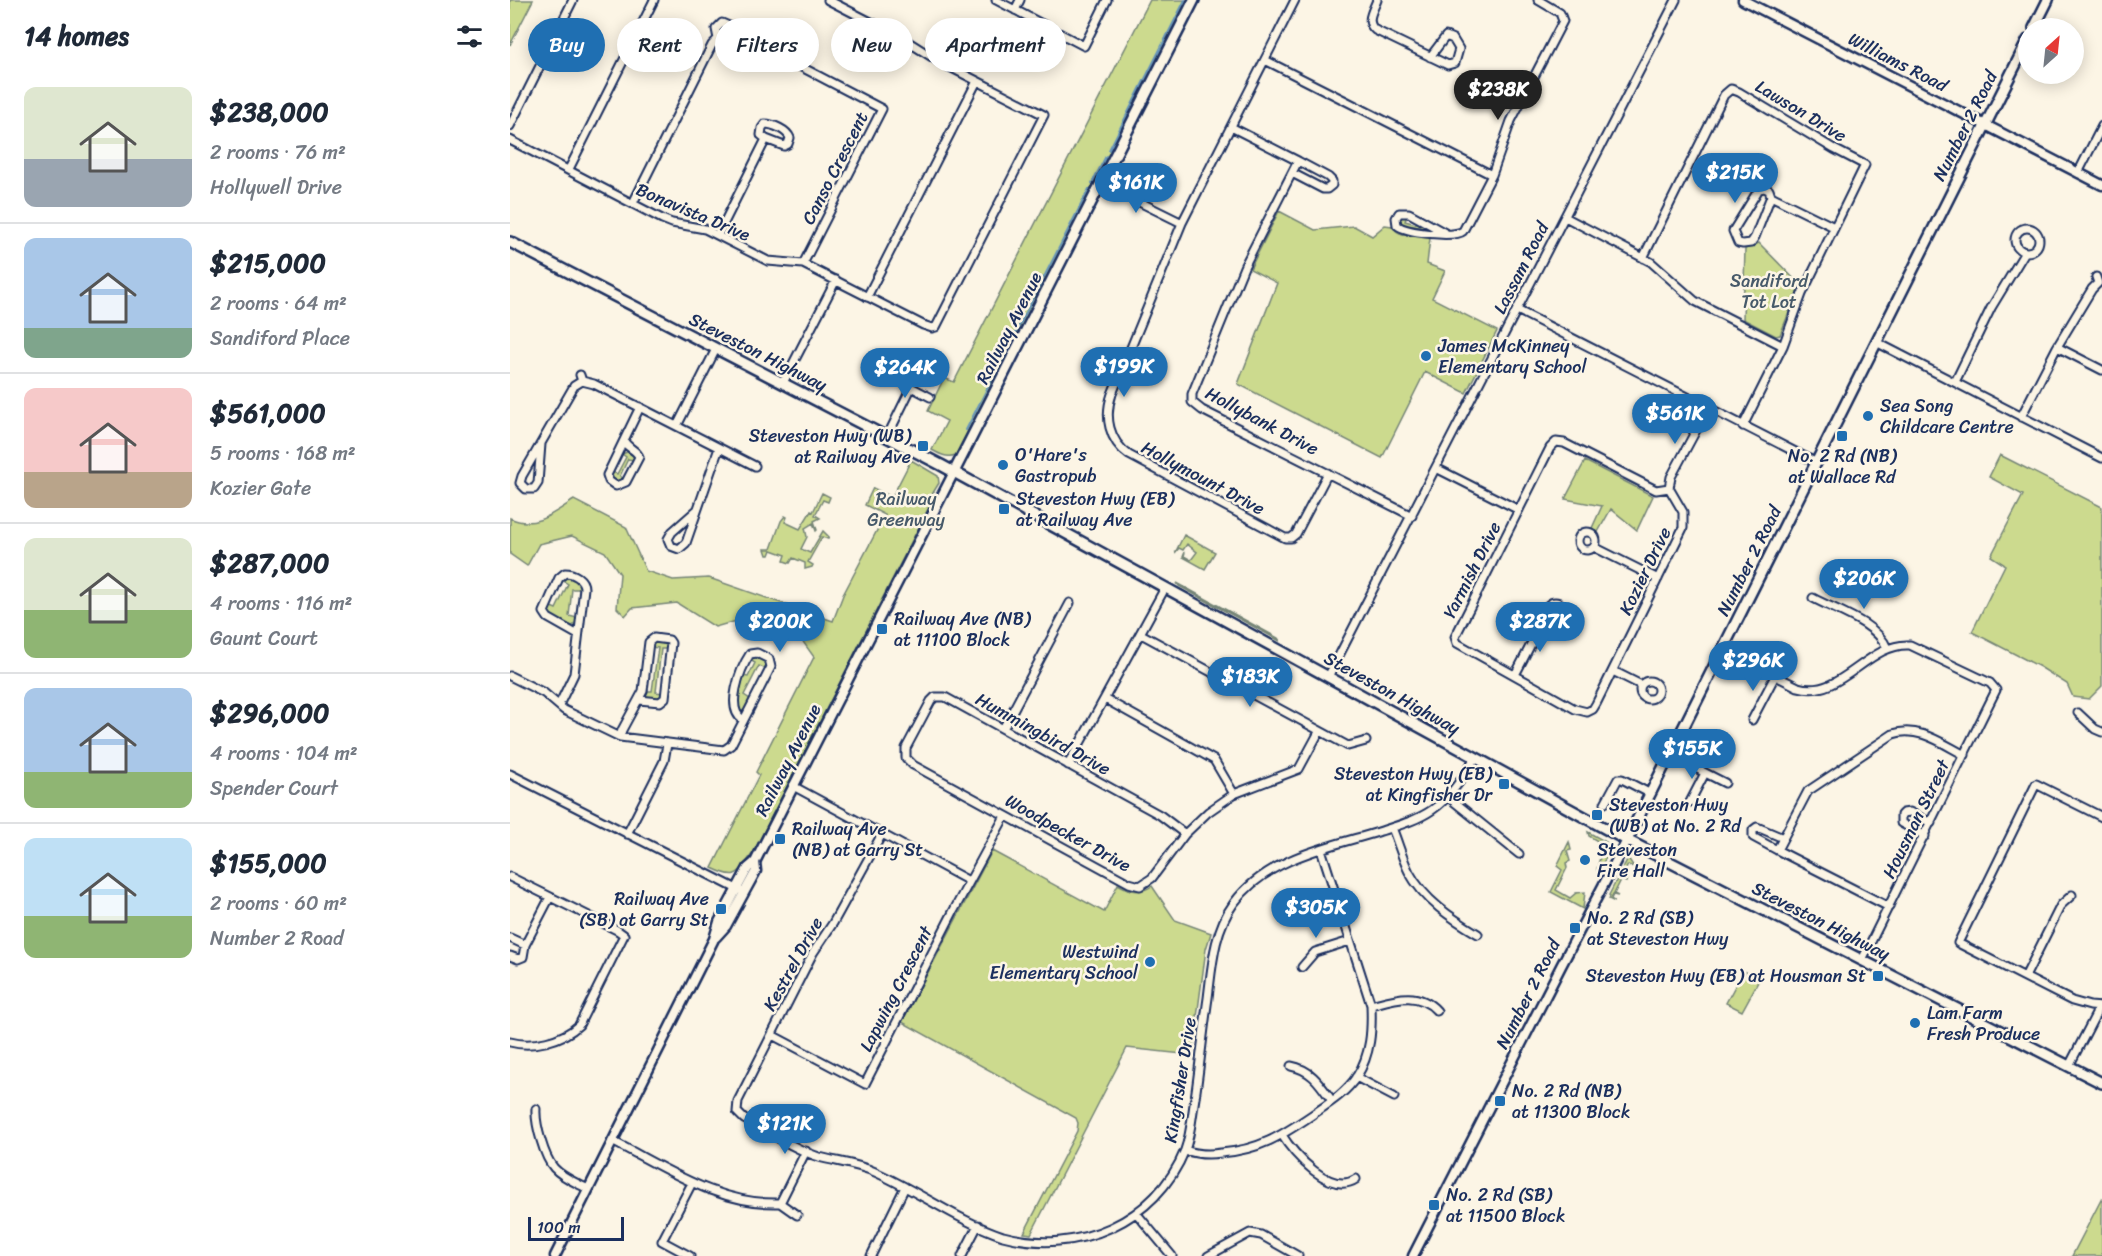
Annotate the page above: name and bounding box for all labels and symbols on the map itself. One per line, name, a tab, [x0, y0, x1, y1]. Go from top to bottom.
north arrow	[2018, 18, 2084, 84]
street label: Williams Road	[1842, 23, 1955, 102]
street label: Number 2 Road	[1923, 64, 2007, 187]
pin: $238K	[1456, 70, 1540, 121]
street label: Lawson Drive	[1749, 71, 1853, 151]
street label: Canso Crescent	[793, 106, 877, 230]
pin: $215K	[1693, 153, 1777, 204]
pin: $161K	[1094, 163, 1178, 214]
street label: Bonavista Drive	[631, 173, 756, 251]
street label: Lassam Road	[1484, 215, 1559, 320]
park label: Sandiford Tot Lot	[1730, 265, 1810, 318]
street label: Railway Avenue	[967, 266, 1051, 390]
street label: Steveston Highway	[683, 303, 833, 401]
place label: James McKinney Elementary School	[1437, 330, 1587, 383]
pin: $199K	[1082, 347, 1166, 398]
pin: $264K	[863, 348, 947, 399]
marker: James McKinney Elementary School	[1419, 349, 1433, 363]
street label: Hollybank Drive	[1199, 378, 1325, 464]
place label: Sea Song Childcare Centre	[1880, 390, 2014, 443]
pin: $561K	[1633, 394, 1717, 445]
marker: Sea Song Childcare Centre	[1861, 409, 1875, 423]
place label: Steveston Hwy (WB) at Railway Ave	[749, 420, 913, 473]
marker: No. 2 Rd (NB) at Wallace Rd	[1835, 429, 1849, 443]
street label: Hollymount Drive	[1135, 432, 1271, 524]
marker: Steveston Hwy (WB) at Railway Ave	[916, 439, 930, 453]
place label: O'Hare's Gastropub	[1015, 439, 1097, 492]
place label: No. 2 Rd (NB) at Wallace Rd	[1788, 440, 1898, 493]
marker: O'Hare's Gastropub	[996, 458, 1010, 472]
park label: Railway Greenway	[867, 483, 945, 536]
place label: Steveston Hwy (EB) at Railway Ave	[1016, 483, 1176, 536]
street label: Number 2 Road	[1707, 499, 1791, 622]
marker: Steveston Hwy (EB) at Railway Ave	[997, 502, 1011, 516]
street label: Yarmish Drive	[1434, 516, 1510, 624]
street label: Kozier Drive	[1610, 521, 1680, 621]
pin: $206K	[1822, 559, 1906, 610]
pin: $200K	[738, 602, 822, 653]
pin: $287K	[1498, 602, 1582, 653]
place label: Railway Ave (NB) at 11100 Block	[894, 603, 1032, 656]
marker: Railway Ave (NB) at 11100 Block	[875, 622, 889, 636]
pin: $296K	[1711, 641, 1795, 692]
street label: Steveston Highway	[1318, 642, 1467, 744]
pin: $183K	[1208, 657, 1292, 708]
street label: Hummingbird Drive	[969, 683, 1117, 785]
street label: Railway Avenue	[746, 698, 830, 822]
pin: $155K	[1650, 729, 1734, 780]
street label: Housman Street	[1873, 753, 1959, 884]
place label: Steveston Hwy (EB) at Kingfisher Dr	[1334, 758, 1494, 811]
marker: Steveston Hwy (EB) at Kingfisher Dr	[1497, 777, 1511, 791]
street label: Woodpecker Drive	[999, 785, 1137, 881]
place label: Steveston Hwy (WB) at No. 2 Rd	[1609, 789, 1742, 842]
marker: Steveston Hwy (WB) at No. 2 Rd	[1590, 808, 1604, 822]
place label: Railway Ave (NB) at Garry St	[792, 813, 923, 866]
marker: Railway Ave (NB) at Garry St	[773, 832, 787, 846]
place label: Steveston Fire Hall	[1597, 834, 1677, 887]
marker: Steveston Fire Hall	[1578, 853, 1592, 867]
street label: Steveston Highway	[1746, 872, 1896, 970]
place label: Railway Ave (SB) at Garry St	[579, 883, 709, 936]
pin: $305K	[1274, 888, 1358, 939]
marker: Railway Ave (SB) at Garry St	[714, 902, 728, 916]
place label: No. 2 Rd (SB) at Steveston Hwy	[1587, 902, 1729, 955]
street label: Kestrel Drive	[754, 911, 832, 1017]
street label: Lapwing Crescent	[850, 920, 942, 1058]
marker: No. 2 Rd (SB) at Steveston Hwy	[1568, 921, 1582, 935]
street label: Number 2 Road	[1486, 932, 1570, 1055]
place label: Westwind Elementary School	[989, 936, 1140, 989]
marker: Westwind Elementary School	[1143, 955, 1157, 969]
place label: Steveston Hwy (EB) at Housman St	[1585, 960, 1866, 992]
marker: Steveston Hwy (EB) at Housman St	[1871, 969, 1885, 983]
place label: Lam Farm Fresh Produce	[1927, 997, 2040, 1050]
street label: Kingfisher Drive	[1154, 1015, 1206, 1145]
marker: Lam Farm Fresh Produce	[1908, 1016, 1922, 1030]
place label: No. 2 Rd (NB) at 11300 Block	[1512, 1075, 1631, 1128]
marker: No. 2 Rd (NB) at 11300 Block	[1493, 1094, 1507, 1108]
pin: $121K	[743, 1104, 827, 1155]
place label: No. 2 Rd (SB) at 11500 Block	[1446, 1179, 1566, 1232]
marker: No. 2 Rd (SB) at 11500 Block	[1427, 1198, 1441, 1212]
scale bar	[528, 1214, 624, 1242]

